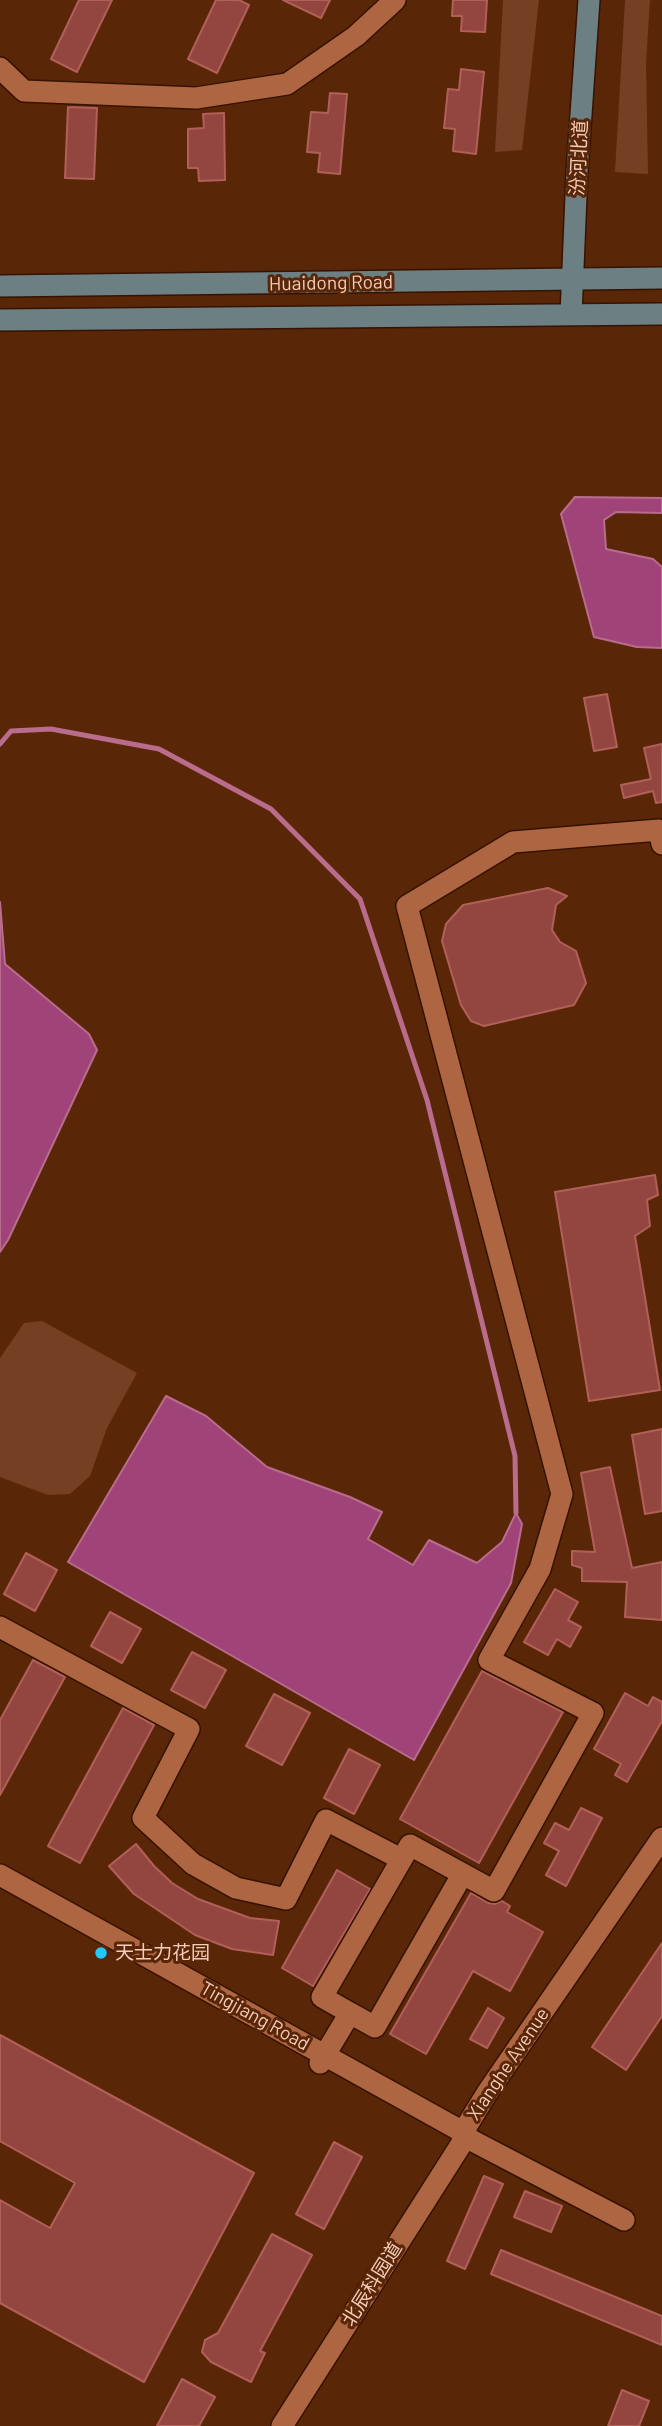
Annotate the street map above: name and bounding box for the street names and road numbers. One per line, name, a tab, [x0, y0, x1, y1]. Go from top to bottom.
street label: 汾河北道	[566, 119, 592, 197]
street label: Huaidong Road	[269, 271, 393, 295]
street label: Tingjiang Road	[196, 1977, 314, 2055]
street label: Xianghe Avenue	[462, 2004, 554, 2124]
street label: 北辰科园道	[337, 2238, 407, 2330]

